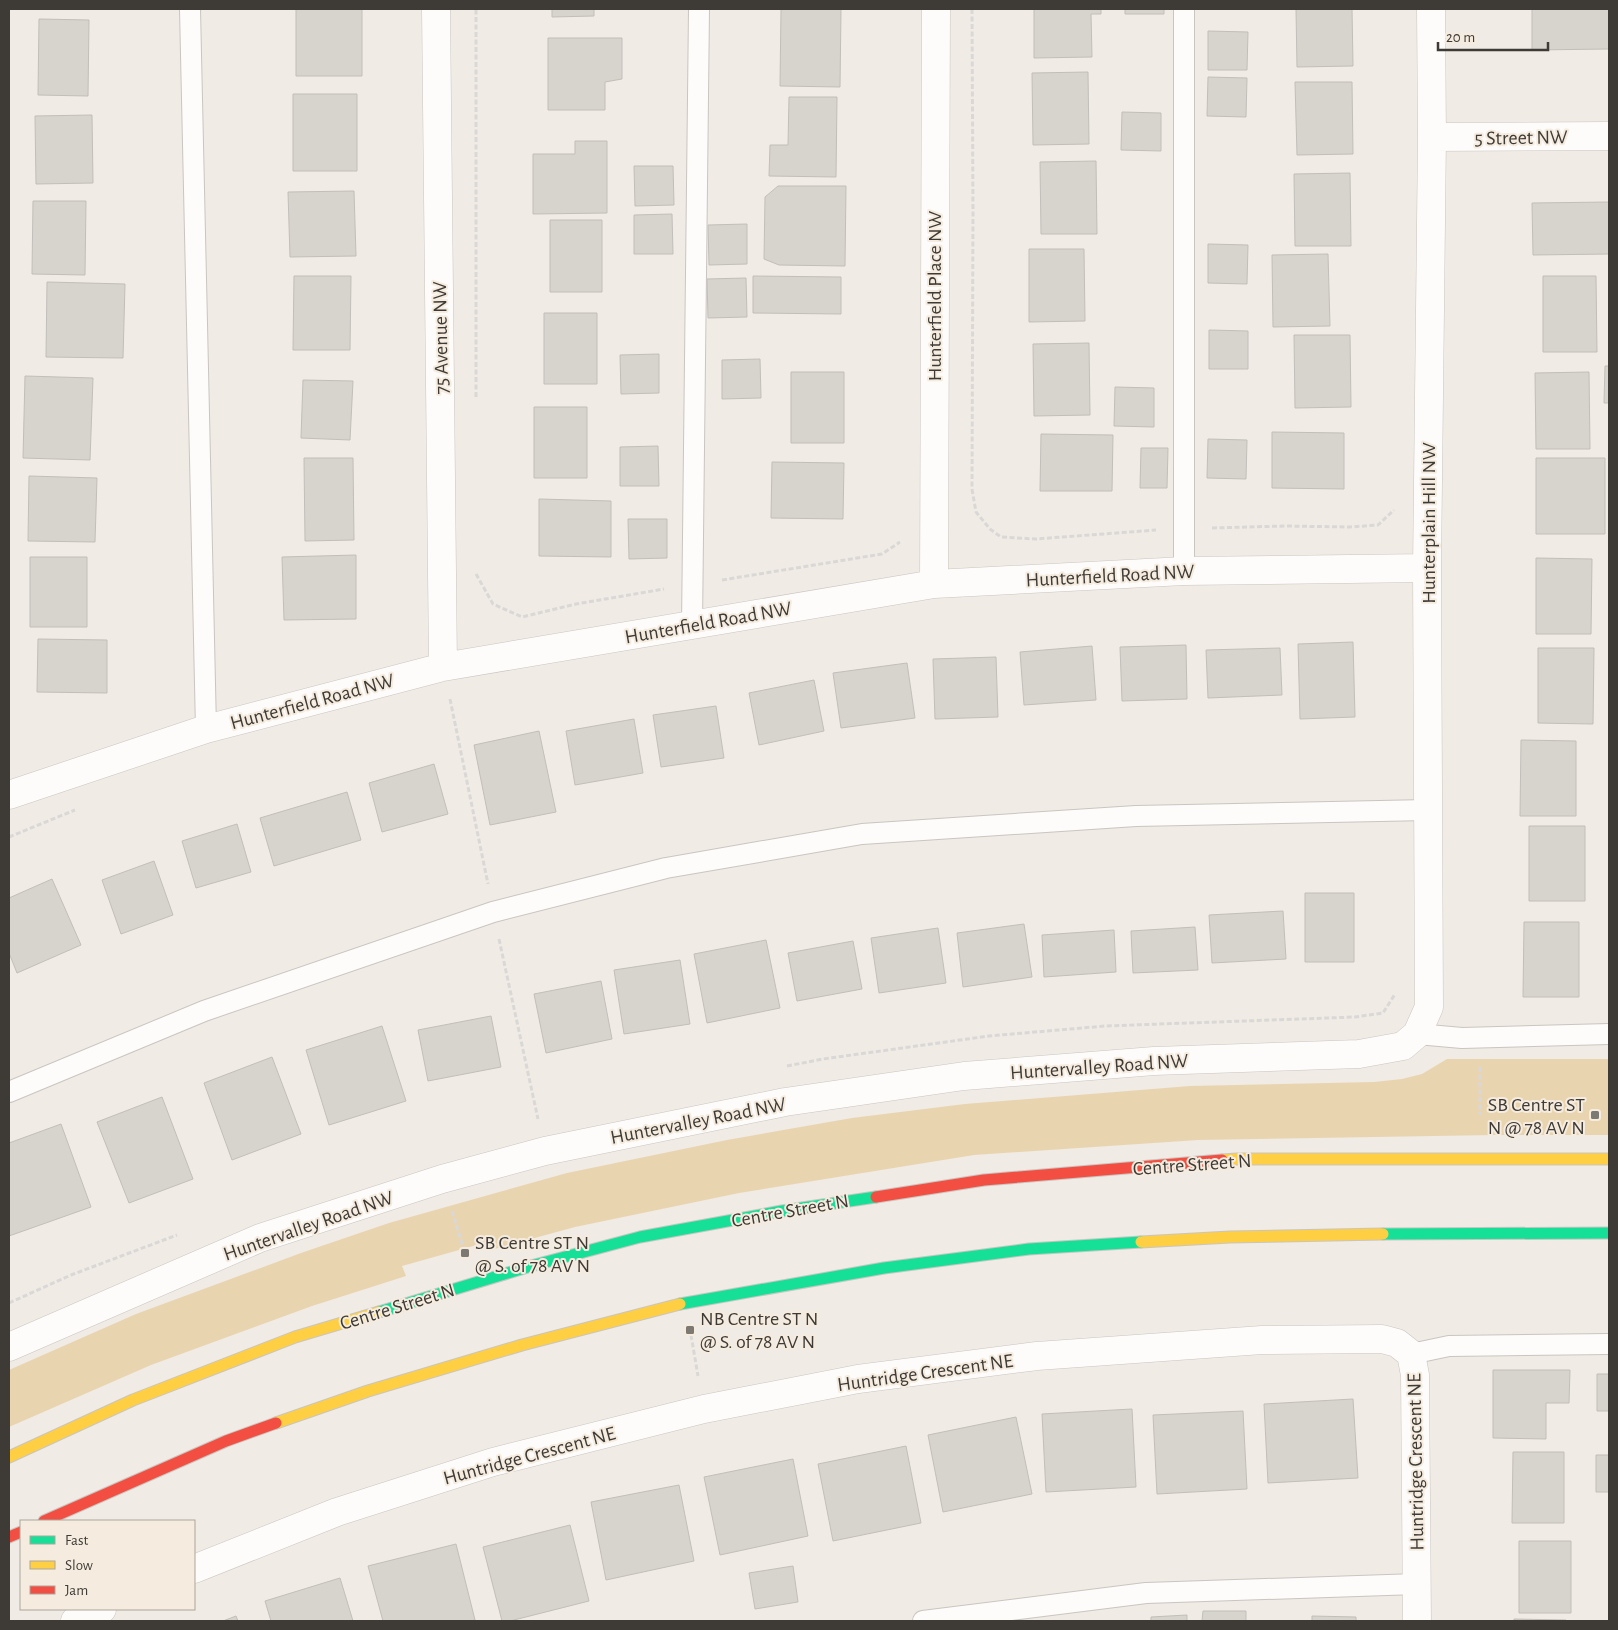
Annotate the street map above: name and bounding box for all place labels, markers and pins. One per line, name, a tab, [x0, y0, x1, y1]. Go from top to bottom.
place label: SB Centre ST N @ 78 AV N	[1488, 1095, 1585, 1138]
marker: SB Centre ST N @ 78 AV N	[1589, 1109, 1601, 1121]
place label: SB Centre ST N @ S. of 78 AV N	[475, 1233, 590, 1276]
marker: SB Centre ST N @ S. of 78 AV N	[459, 1247, 471, 1259]
place label: NB Centre ST N @ S. of 78 AV N	[700, 1309, 818, 1352]
marker: NB Centre ST N @ S. of 78 AV N	[684, 1324, 696, 1336]

